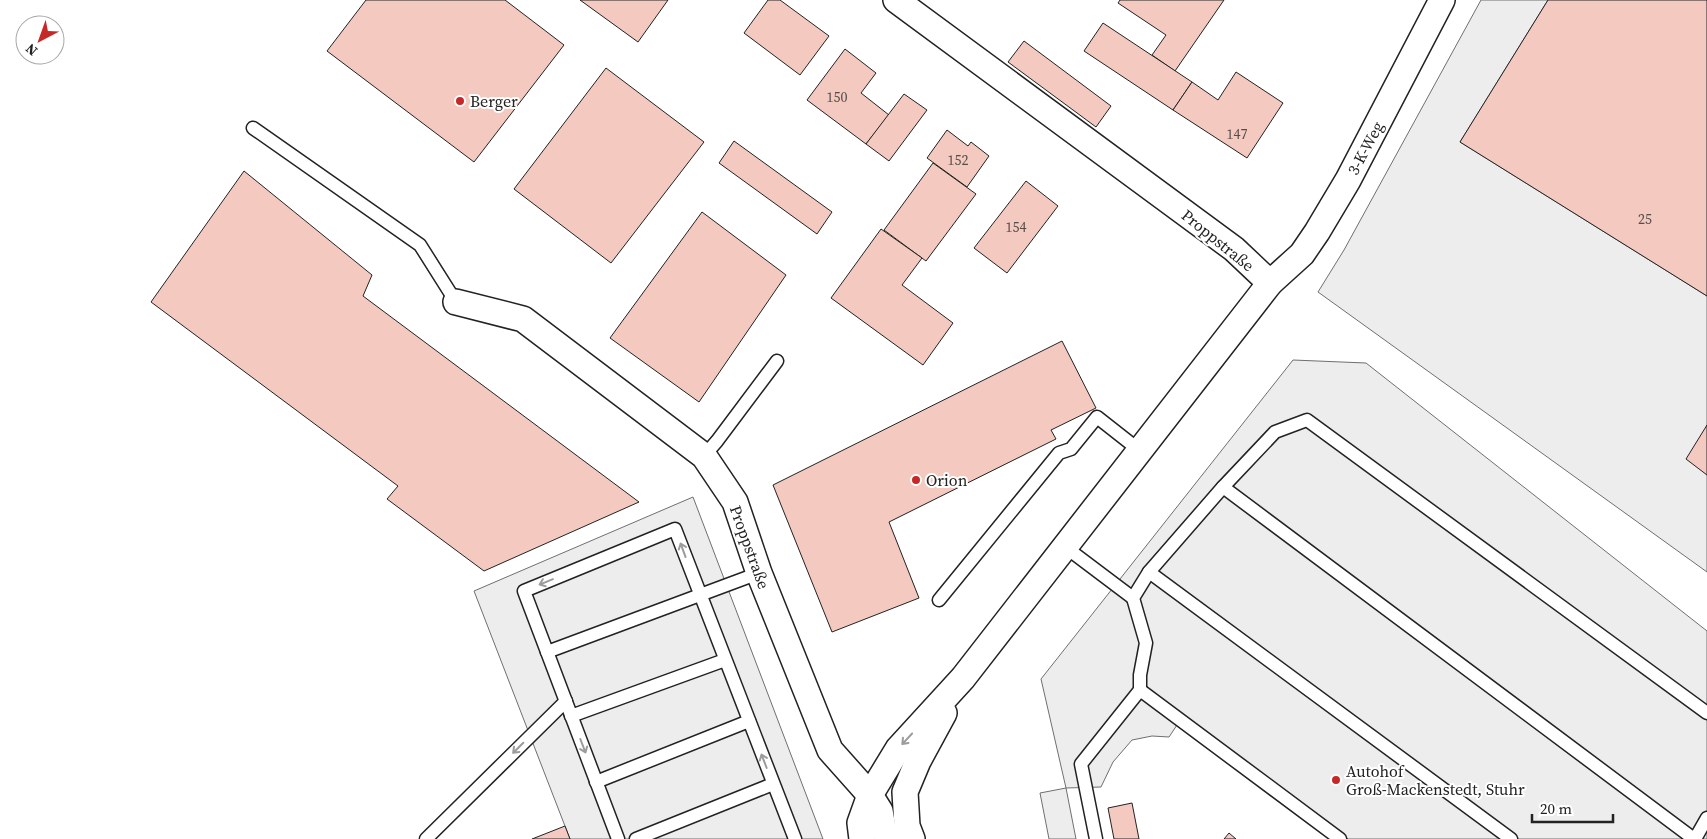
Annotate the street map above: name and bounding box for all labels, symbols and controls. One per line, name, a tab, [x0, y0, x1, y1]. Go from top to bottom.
north arrow	[15, 15, 65, 65]
text: N	[21, 39, 42, 61]
house number: 150	[827, 87, 848, 107]
place label: Berger	[470, 90, 518, 112]
marker: Berger	[454, 95, 466, 107]
street label: 3-K-Weg	[1342, 117, 1388, 179]
house number: 147	[1227, 124, 1248, 144]
house number: 152	[948, 150, 969, 170]
street label: Proppstraße	[1177, 204, 1259, 276]
house number: 25	[1638, 209, 1652, 229]
house number: 154	[1006, 217, 1027, 237]
place label: Orion	[926, 469, 968, 491]
marker: Orion	[910, 474, 922, 486]
street label: Proppstraße	[725, 502, 775, 592]
one-way arrow	[678, 543, 687, 558]
one-way arrow	[539, 578, 554, 587]
one-way arrow	[901, 733, 913, 746]
one-way arrow	[579, 738, 588, 753]
one-way arrow	[513, 741, 525, 753]
one-way arrow	[759, 754, 768, 769]
place label: Autohof Groß-Mackenstedt, Stuhr	[1346, 760, 1525, 800]
marker: Autohof Groß-Mackenstedt, Stuhr	[1330, 774, 1342, 786]
scale bar	[1532, 792, 1613, 824]
text: 20 m	[1540, 798, 1572, 819]

